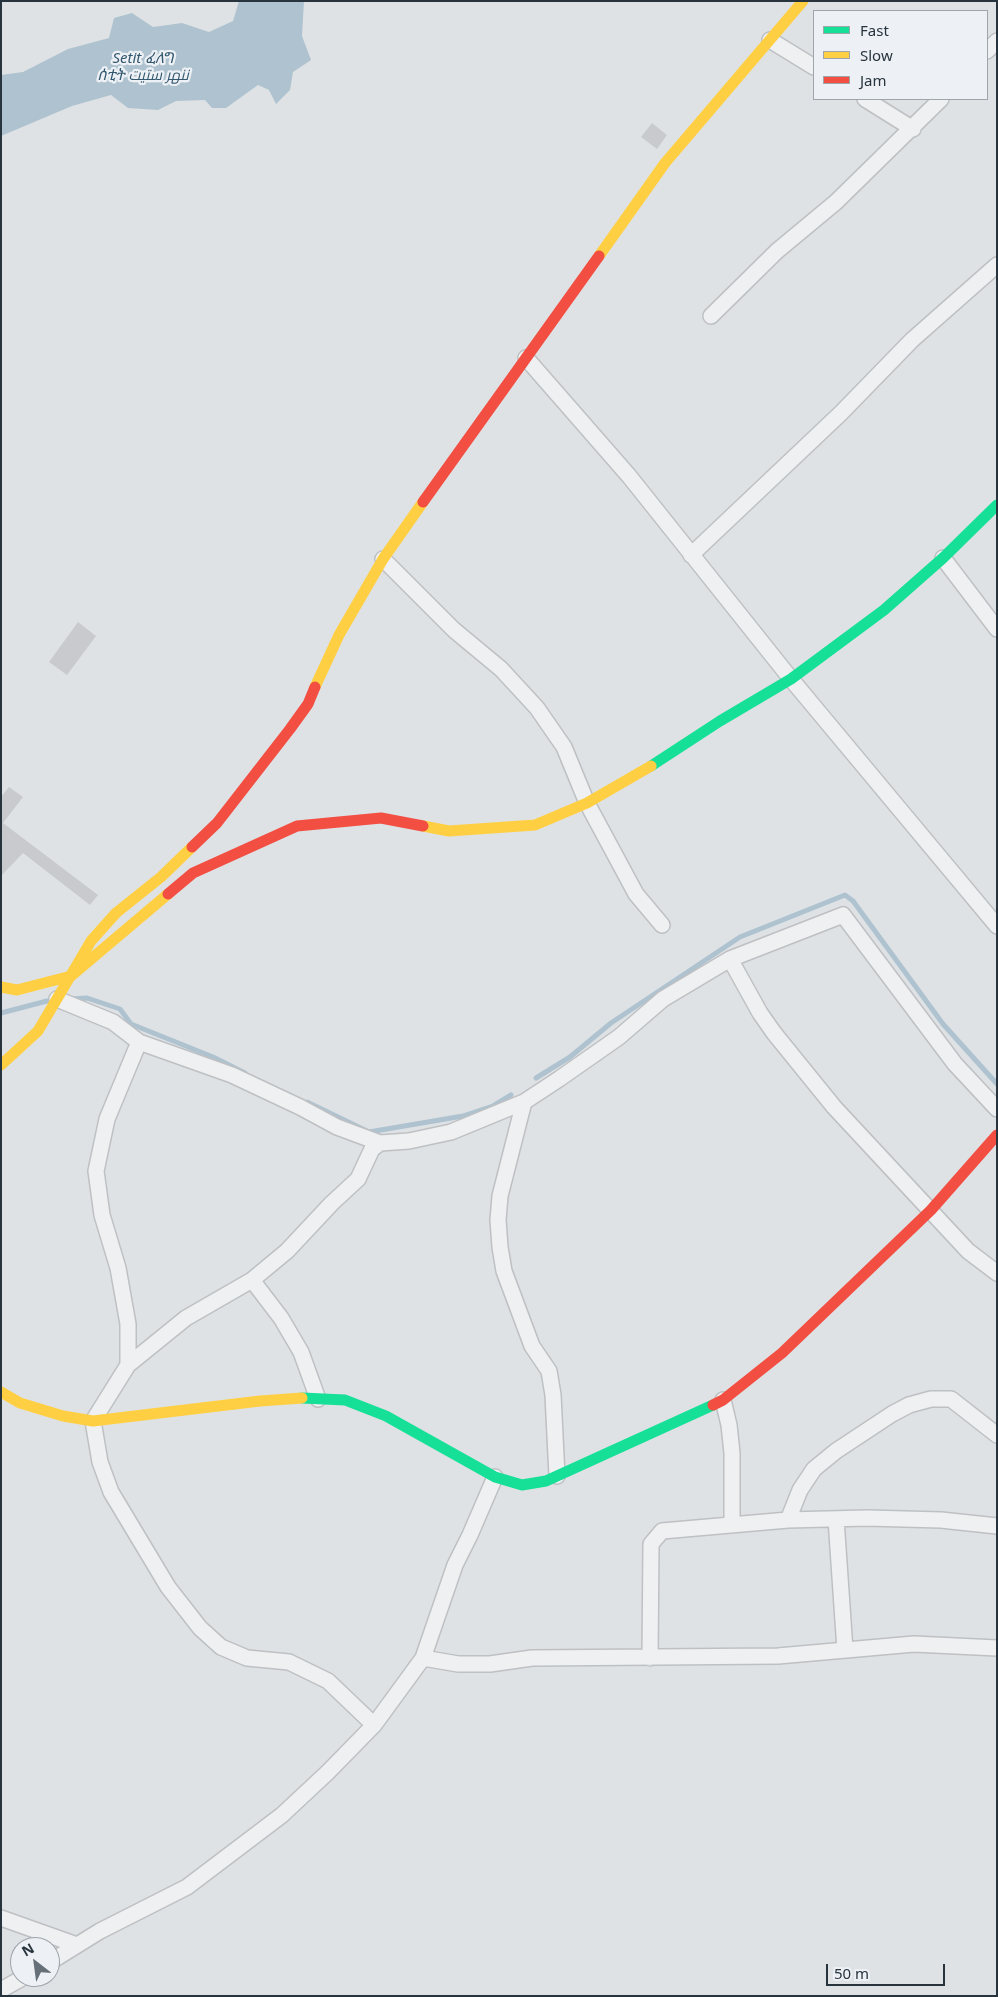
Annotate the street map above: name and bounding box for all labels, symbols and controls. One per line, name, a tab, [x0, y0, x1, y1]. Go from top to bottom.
legend	[813, 10, 988, 100]
text: Fast	[860, 20, 889, 40]
text: Slow	[860, 45, 893, 65]
water label: Setit ፈለግ ሰቲት ننهر ستيت	[97, 50, 189, 85]
text: Jam	[860, 70, 887, 90]
north arrow	[10, 1937, 60, 1987]
text: N	[18, 1938, 37, 1961]
scale bar	[828, 1954, 947, 1986]
text: 50 m	[834, 1963, 869, 1983]

